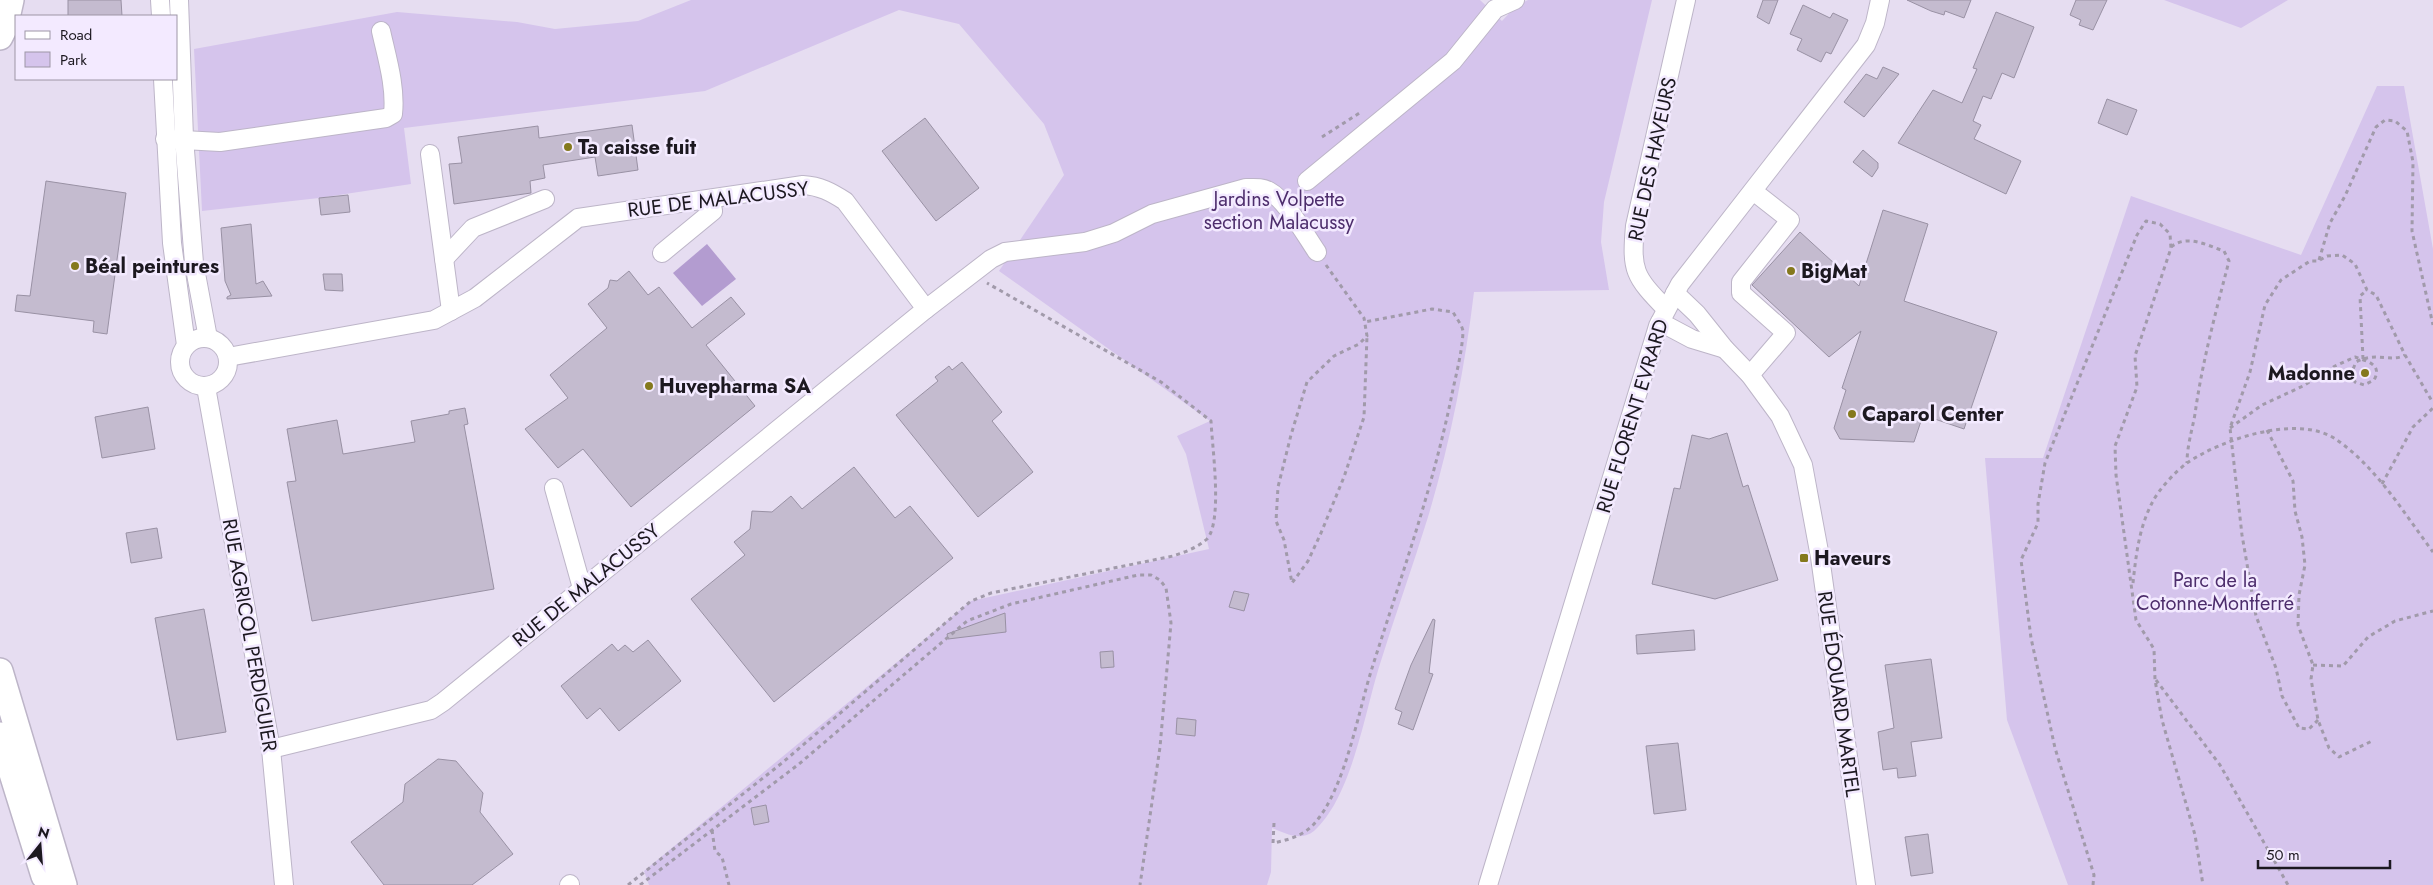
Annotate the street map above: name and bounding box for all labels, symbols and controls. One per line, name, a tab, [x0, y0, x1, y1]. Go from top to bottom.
legend	[15, 15, 178, 80]
text: Road	[60, 24, 92, 46]
text: Park	[60, 49, 87, 71]
street label: RUE DES HAVEURS	[1621, 75, 1684, 244]
place label: Ta caisse fuit	[578, 133, 697, 162]
marker: Ta caisse fuit	[562, 141, 574, 153]
street label: RUE DE MALACUSSY	[626, 174, 811, 225]
park label: Jardins Volpette section Malacussy	[1204, 185, 1354, 237]
place label: Béal peintures	[85, 252, 219, 281]
place label: BigMat	[1801, 257, 1868, 286]
marker: Béal peintures	[69, 260, 81, 272]
marker: BigMat	[1785, 265, 1797, 277]
street label: RUE FLORENT EVRARD	[1589, 316, 1676, 517]
place label: Madonne	[2268, 359, 2355, 388]
marker: Madonne	[2359, 367, 2371, 379]
place label: Huvepharma SA	[659, 372, 811, 401]
marker: Huvepharma SA	[643, 380, 655, 392]
place label: Caparol Center	[1862, 400, 2005, 429]
marker: Caparol Center	[1846, 408, 1858, 420]
street label: RUE AGRICOL PERDIGUIER	[215, 516, 284, 754]
street label: RUE DE MALACUSSY	[506, 516, 667, 654]
place label: Haveurs	[1814, 544, 1891, 573]
marker: Haveurs	[1798, 552, 1810, 564]
park label: Parc de la Cotonne-Montferré	[2136, 566, 2294, 618]
street label: RUE ÉDOUARD MARTEL	[1810, 589, 1867, 799]
north arrow	[15, 820, 65, 870]
text: N	[36, 821, 52, 844]
scale bar	[2258, 838, 2390, 870]
text: 50 m	[2266, 844, 2300, 866]

